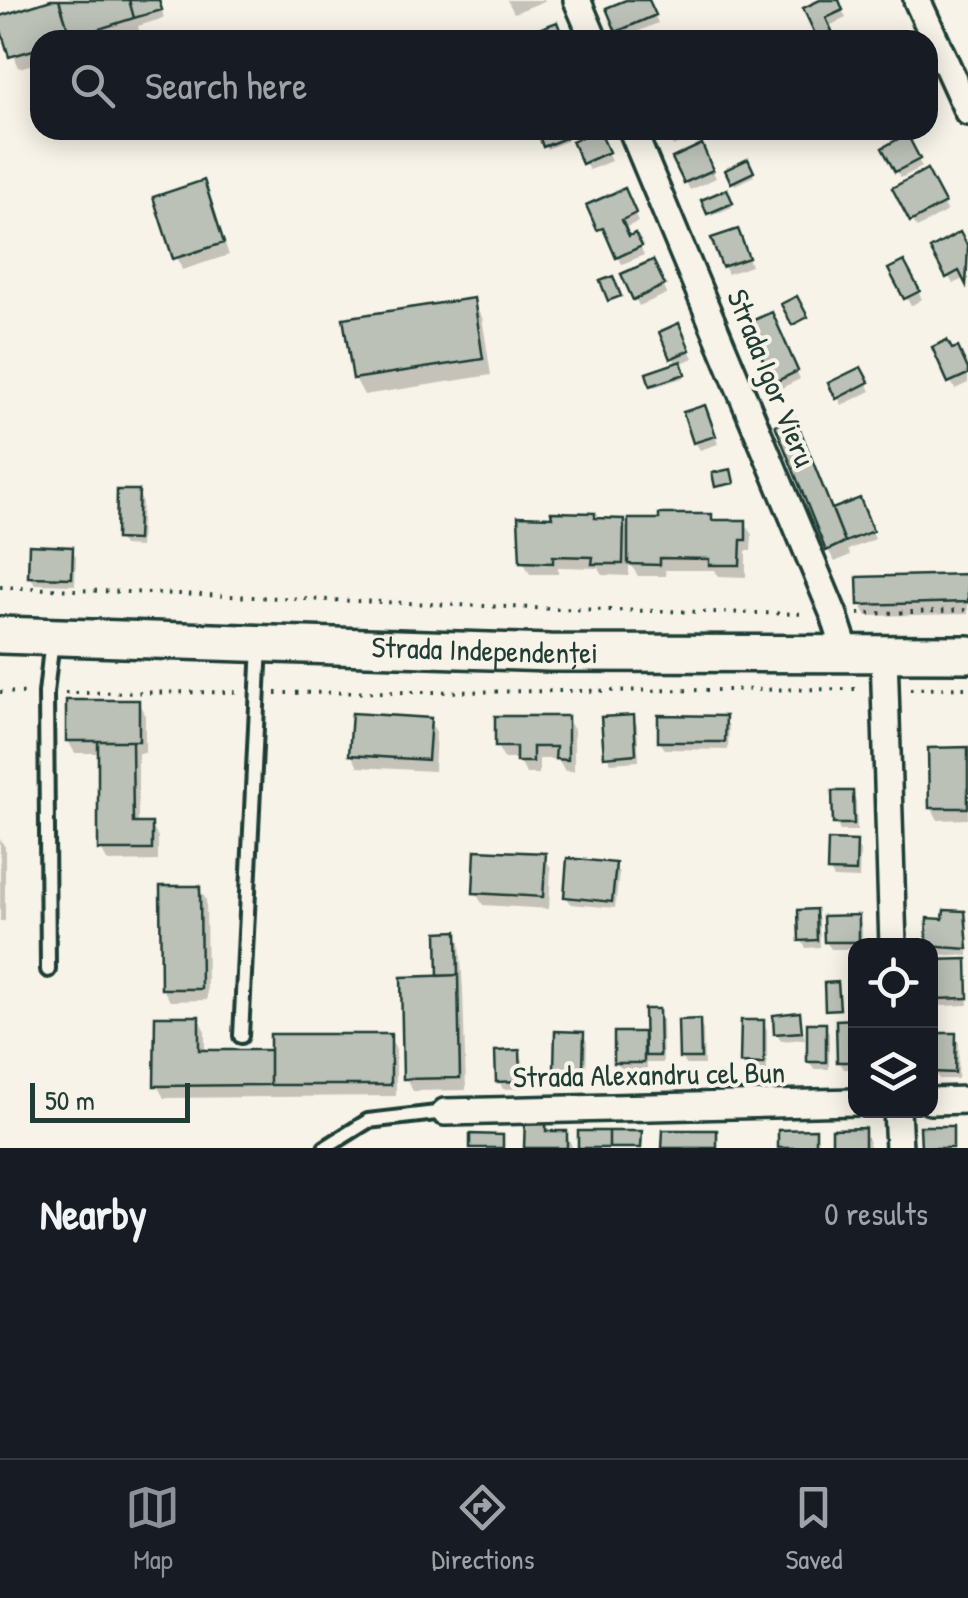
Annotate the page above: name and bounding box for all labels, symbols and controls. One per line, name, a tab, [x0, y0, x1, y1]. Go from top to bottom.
search box	[30, 30, 938, 140]
icon: search	[65, 58, 120, 113]
text: Search here	[145, 59, 307, 111]
street label: Strada Igor Vieru	[718, 283, 826, 472]
street label: Strada Independenței	[371, 626, 598, 672]
map controls	[848, 938, 938, 1118]
button: locate	[848, 938, 938, 1028]
button: layers	[848, 1028, 938, 1118]
street label: Strada Alexandru cel Bun	[512, 1052, 786, 1096]
scale bar	[30, 1078, 190, 1122]
text: 50 m	[45, 1081, 95, 1119]
text: Nearby	[40, 1185, 147, 1242]
text: 0 results	[824, 1192, 928, 1235]
tab: Map	[125, 1480, 180, 1578]
tab: Directions	[431, 1480, 534, 1578]
tab: Saved	[785, 1480, 843, 1578]

